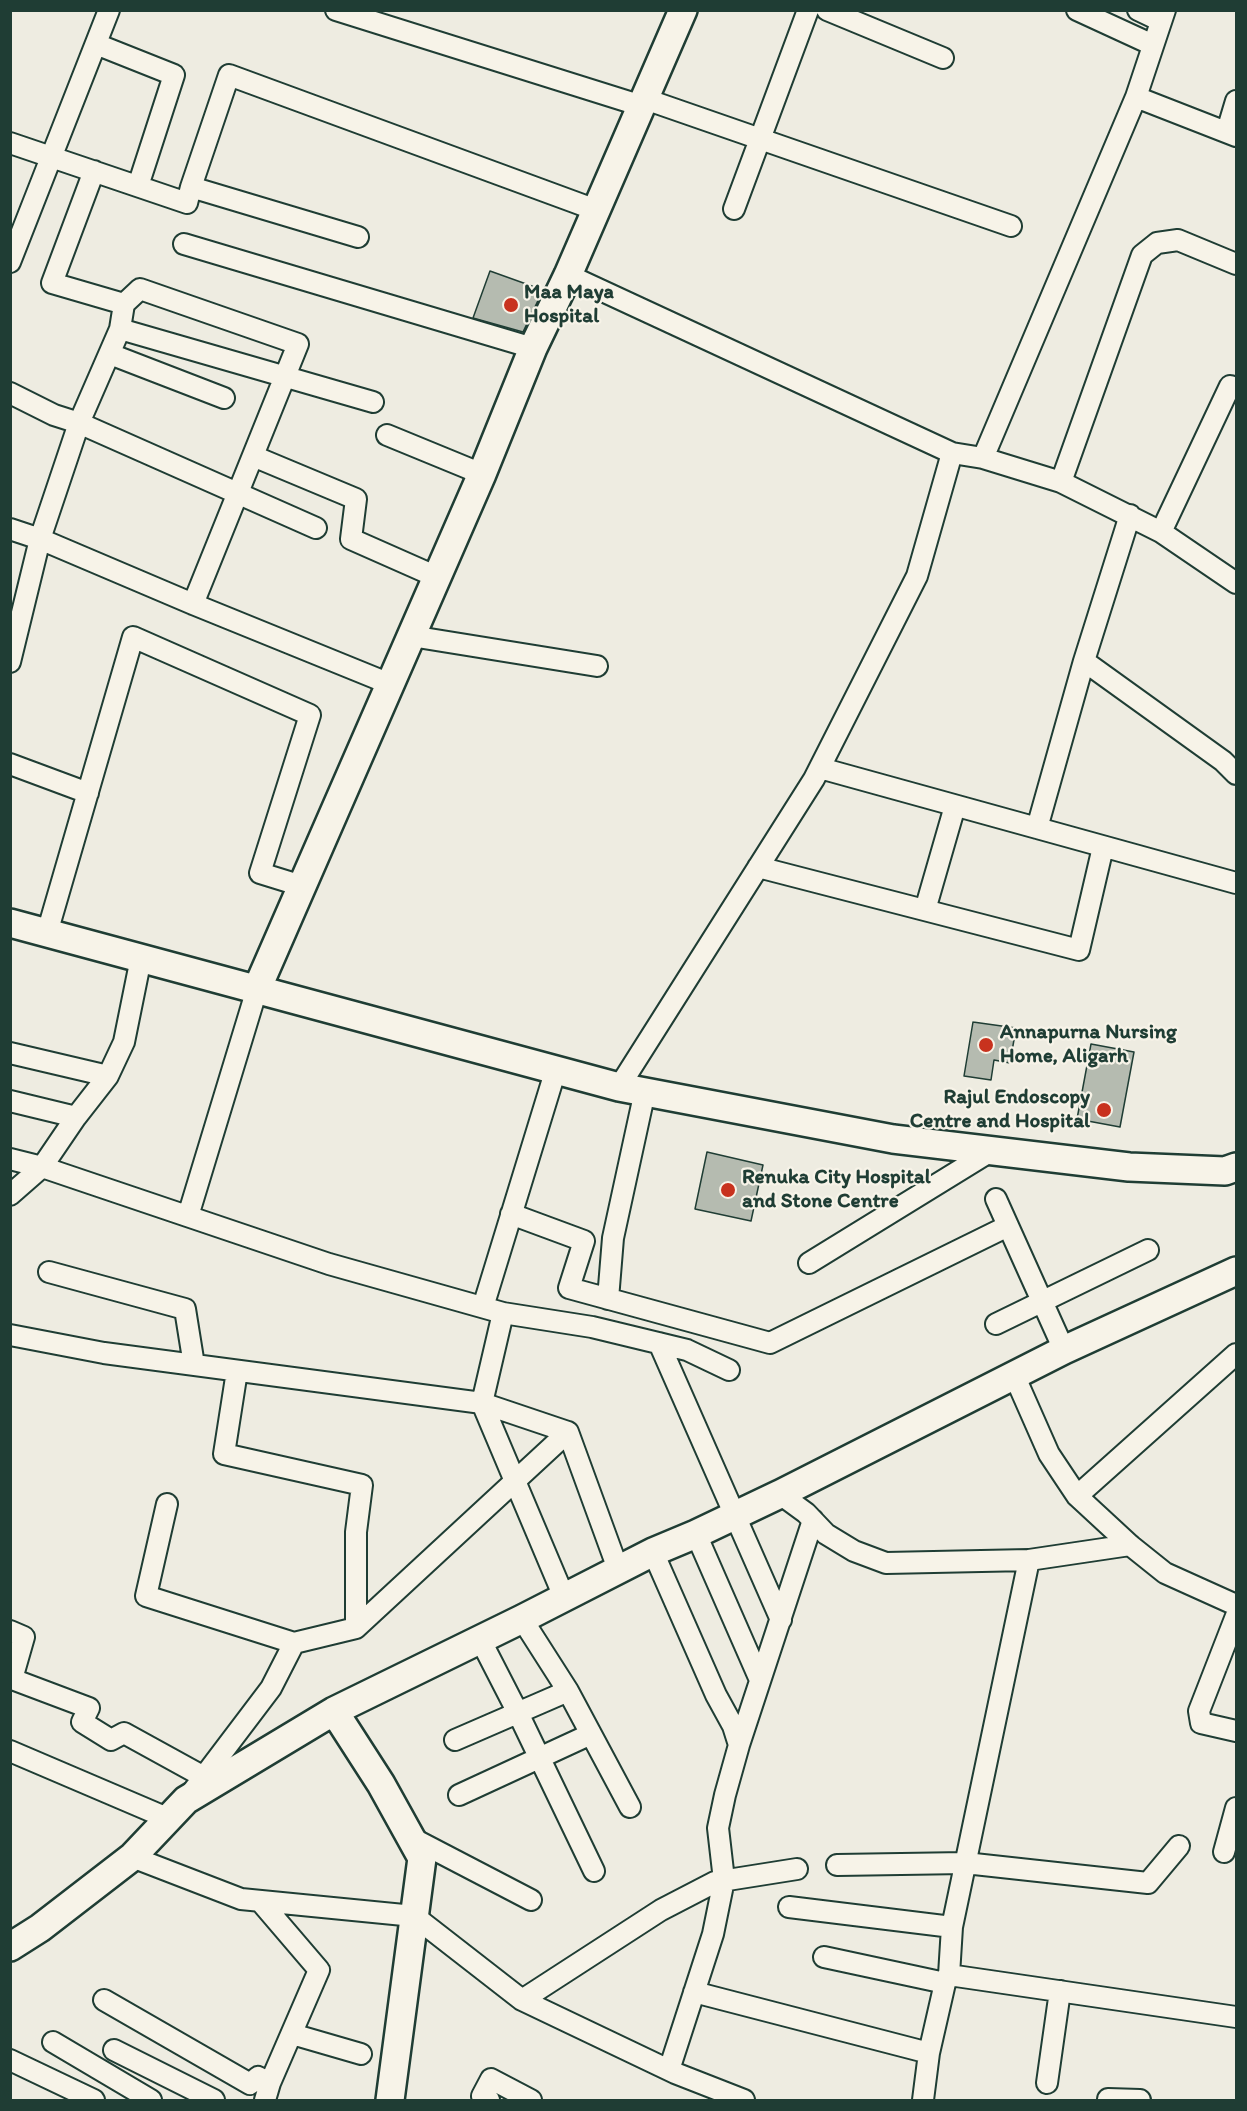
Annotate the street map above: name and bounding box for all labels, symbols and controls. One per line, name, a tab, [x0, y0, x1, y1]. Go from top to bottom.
place label: Maa Maya Hospital	[524, 280, 614, 330]
marker: Maa Maya Hospital	[502, 296, 520, 314]
place label: Annapurna Nursing Home, Aligarh	[1000, 1020, 1177, 1070]
marker: Annapurna Nursing Home, Aligarh	[977, 1036, 995, 1054]
place label: Rajul Endoscopy Centre and Hospital	[910, 1085, 1090, 1135]
marker: Rajul Endoscopy Centre and Hospital	[1095, 1101, 1113, 1119]
place label: Renuka City Hospital and Stone Centre	[742, 1165, 931, 1215]
marker: Renuka City Hospital and Stone Centre	[719, 1181, 737, 1199]

